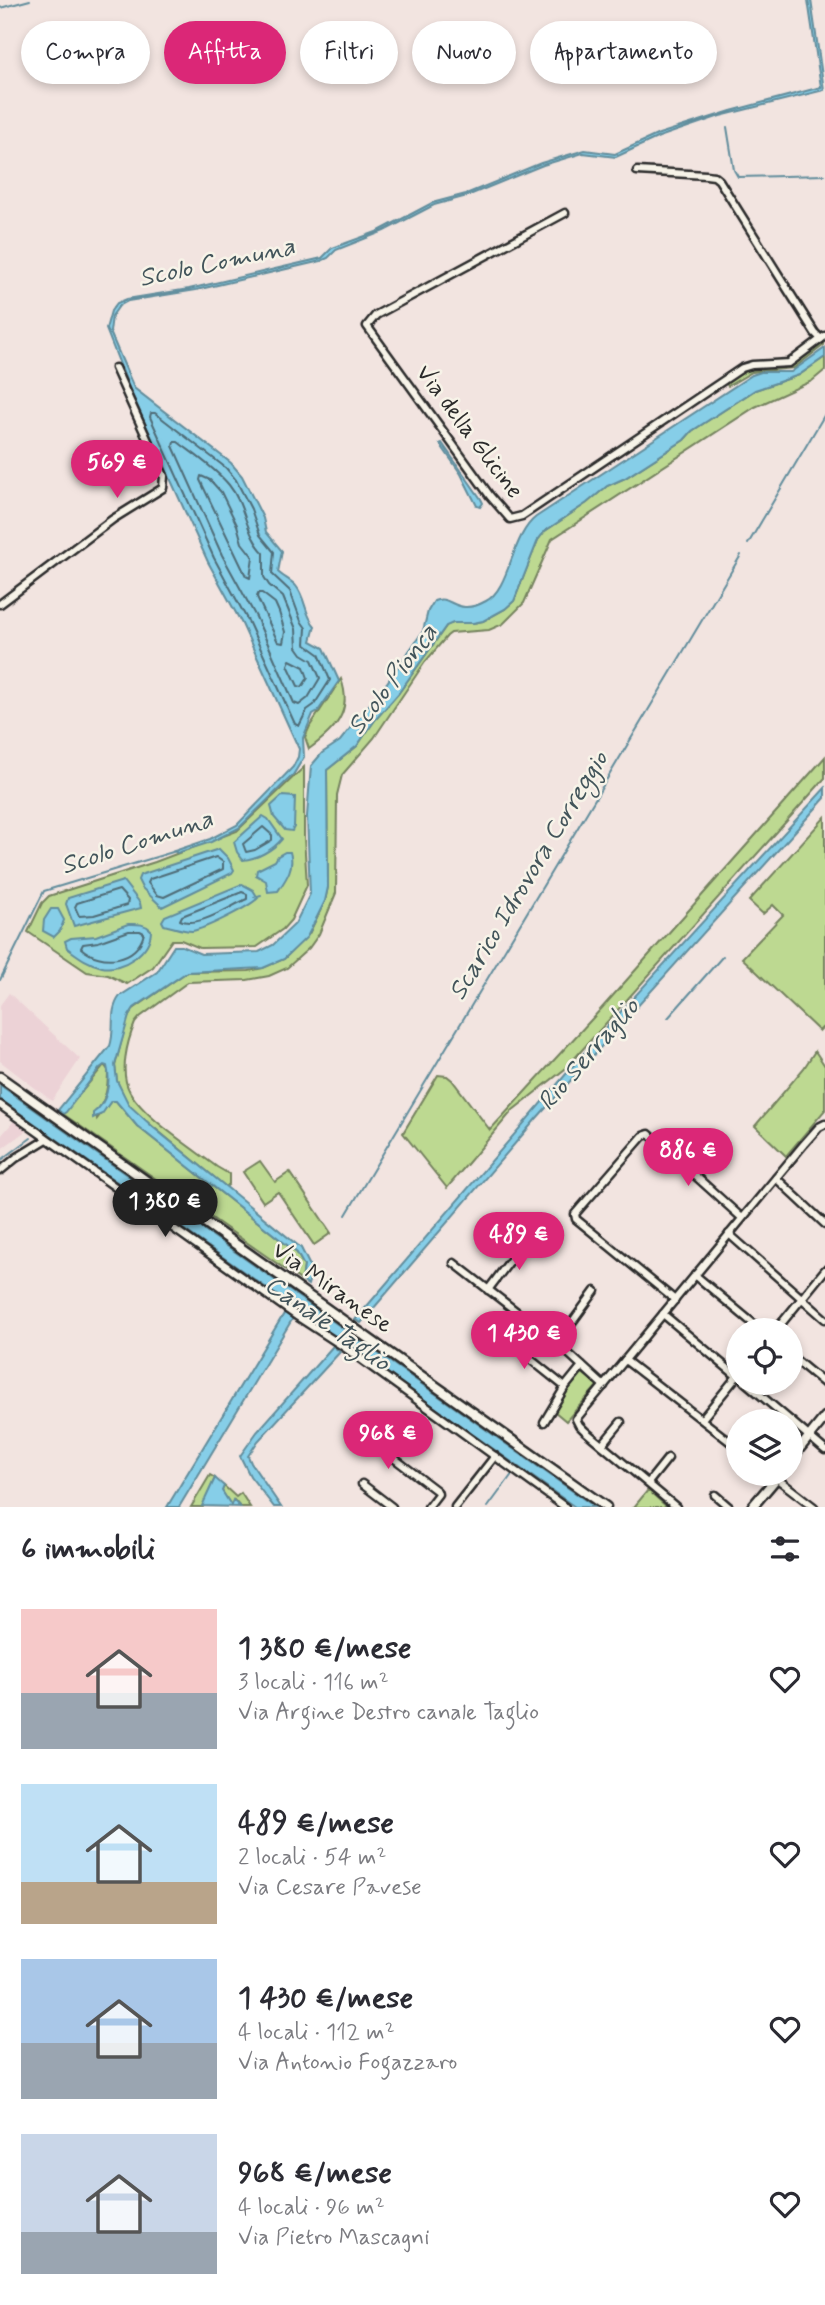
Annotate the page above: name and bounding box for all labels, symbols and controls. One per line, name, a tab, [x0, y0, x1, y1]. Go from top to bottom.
chip: Compra	[21, 21, 150, 84]
chip: Affitta	[164, 21, 286, 84]
chip: Filtri	[300, 21, 398, 84]
chip: Nuovo	[412, 21, 516, 84]
chip: Appartamento	[530, 21, 717, 84]
water label: Scolo Comuna	[136, 230, 298, 296]
street label: Via della Glicine	[408, 359, 530, 505]
pin: 569 €	[68, 440, 166, 500]
text: 569 €	[87, 448, 147, 478]
water label: Scolo Pionca	[340, 617, 446, 742]
water label: Scarico Idrovora Correggio	[441, 744, 619, 1008]
water label: Scolo Comuna	[57, 802, 218, 884]
water label: Rio Serraglio	[531, 991, 648, 1119]
pin: 886 €	[639, 1128, 737, 1188]
text: 886 €	[659, 1136, 717, 1166]
pin: 1 380 €	[100, 1180, 230, 1239]
text: 1 380 €	[129, 1187, 201, 1217]
pin: 489 €	[470, 1212, 568, 1272]
text: 489 €	[489, 1220, 549, 1250]
street label: Via Miranese	[266, 1235, 398, 1341]
water label: Canale Taglio	[256, 1268, 397, 1383]
pin: 1 430 €	[459, 1312, 589, 1371]
map controls	[726, 1318, 803, 1486]
button: locate	[726, 1318, 803, 1395]
text: 1 430 €	[487, 1319, 561, 1349]
button: layers	[726, 1409, 803, 1486]
pin: 968 €	[339, 1412, 437, 1471]
text: 968 €	[359, 1419, 417, 1449]
text: 6 immobili	[21, 1530, 155, 1569]
icon: filters	[766, 1530, 804, 1568]
text: 1 380 €/mese	[238, 1629, 412, 1668]
icon: home	[77, 1637, 161, 1721]
icon: heart	[766, 1660, 804, 1698]
text: 3 locali · 116 m²	[238, 1668, 389, 1698]
text: Via Argine Destro canale Taglio	[238, 1698, 539, 1728]
text: 489 €/mese	[238, 1804, 394, 1843]
icon: home	[77, 1812, 161, 1896]
icon: heart	[766, 1835, 804, 1873]
text: 2 locali · 54 m²	[238, 1843, 386, 1873]
text: Via Cesare Pavese	[238, 1873, 422, 1903]
text: 1 430 €/mese	[238, 1979, 413, 2018]
icon: home	[77, 1987, 161, 2071]
icon: heart	[766, 2010, 804, 2048]
text: 4 locali · 112 m²	[238, 2018, 395, 2048]
text: Via Antonio Fogazzaro	[238, 2048, 457, 2078]
text: 968 €/mese	[238, 2154, 392, 2193]
icon: home	[77, 2162, 161, 2246]
icon: heart	[766, 2185, 804, 2223]
text: 4 locali · 96 m²	[238, 2193, 385, 2223]
text: Via Pietro Mascagni	[238, 2223, 429, 2253]

